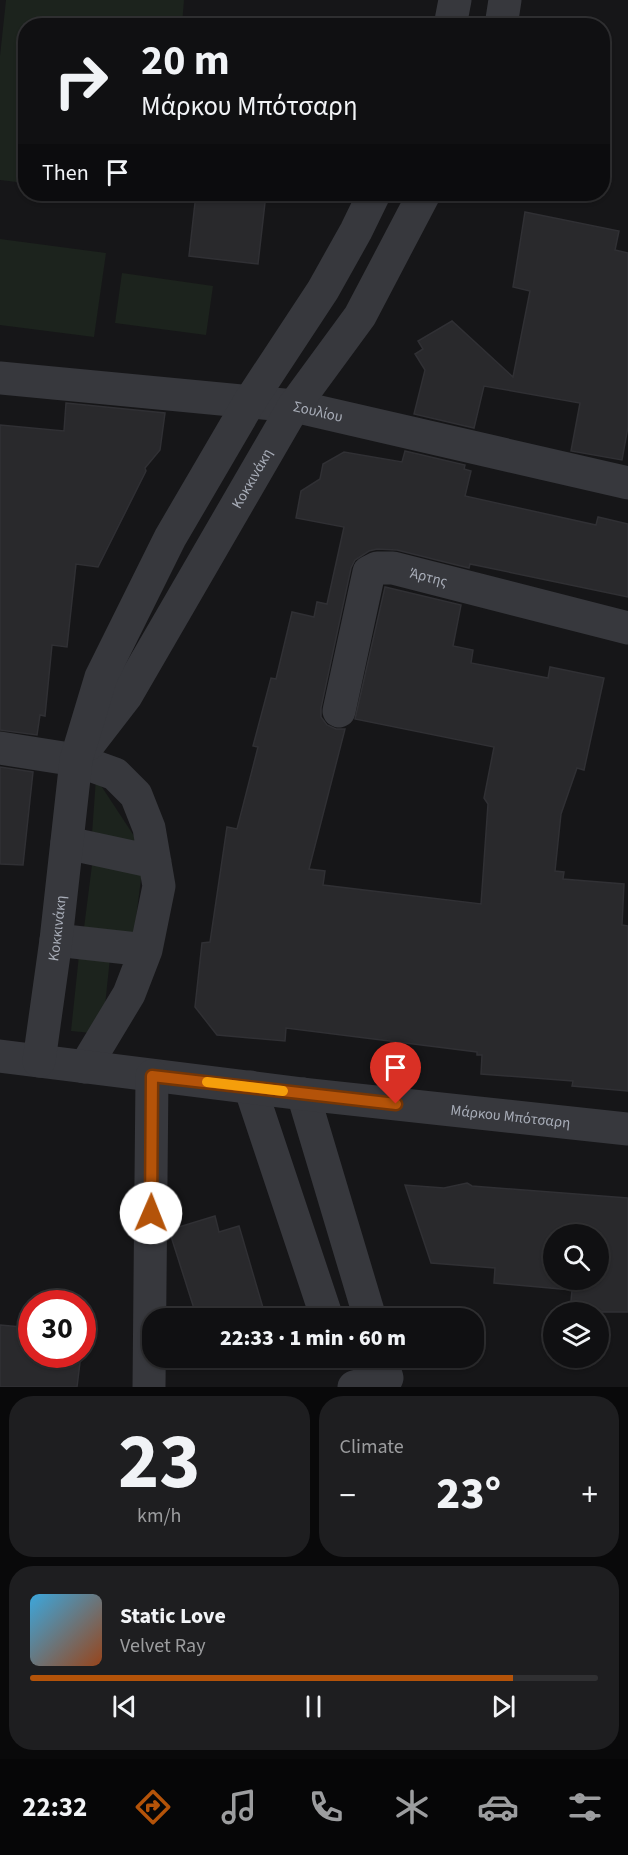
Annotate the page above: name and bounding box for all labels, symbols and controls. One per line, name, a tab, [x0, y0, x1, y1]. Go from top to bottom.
text: 20 m	[141, 31, 230, 91]
icon: right	[42, 42, 120, 120]
text: Μάρκου Μπότσαρη	[141, 87, 357, 126]
icon: arrive	[101, 156, 134, 189]
text: Then	[42, 157, 89, 189]
street label: Σουλίου	[291, 396, 345, 428]
street label: Κοκκινάκη	[227, 445, 278, 513]
street label: Άρτης	[408, 563, 450, 593]
street label: Κοκκινάκη	[43, 894, 72, 963]
pin	[370, 1042, 421, 1104]
icon: arrive	[379, 1051, 412, 1084]
street label: Μάρκου Μπότσαρη	[449, 1100, 571, 1134]
position arrow	[119, 1181, 183, 1245]
map controls	[543, 1224, 609, 1368]
button: search	[543, 1224, 609, 1290]
speed limit sign: 30	[18, 1290, 96, 1368]
button: layers	[543, 1302, 609, 1368]
text: 22:33 · 1 min · 60 m	[220, 1322, 406, 1354]
text: 23	[118, 1407, 200, 1518]
text: Climate	[340, 1433, 404, 1461]
text: 23°	[436, 1462, 501, 1526]
text: −	[340, 1472, 356, 1519]
text: +	[582, 1472, 598, 1519]
text: km/h	[137, 1502, 181, 1530]
text: Static Love	[120, 1600, 226, 1632]
text: Velvet Ray	[120, 1632, 206, 1660]
icon: previous	[108, 1690, 141, 1723]
icon: pause	[297, 1690, 330, 1723]
icon: next	[487, 1690, 520, 1723]
icon: directions	[132, 1786, 174, 1828]
icon: music	[218, 1786, 260, 1828]
icon: phone	[305, 1786, 347, 1828]
icon: climate	[391, 1786, 433, 1828]
icon: car	[477, 1786, 519, 1828]
icon: filters	[564, 1786, 606, 1828]
text: 22:32	[22, 1788, 87, 1827]

